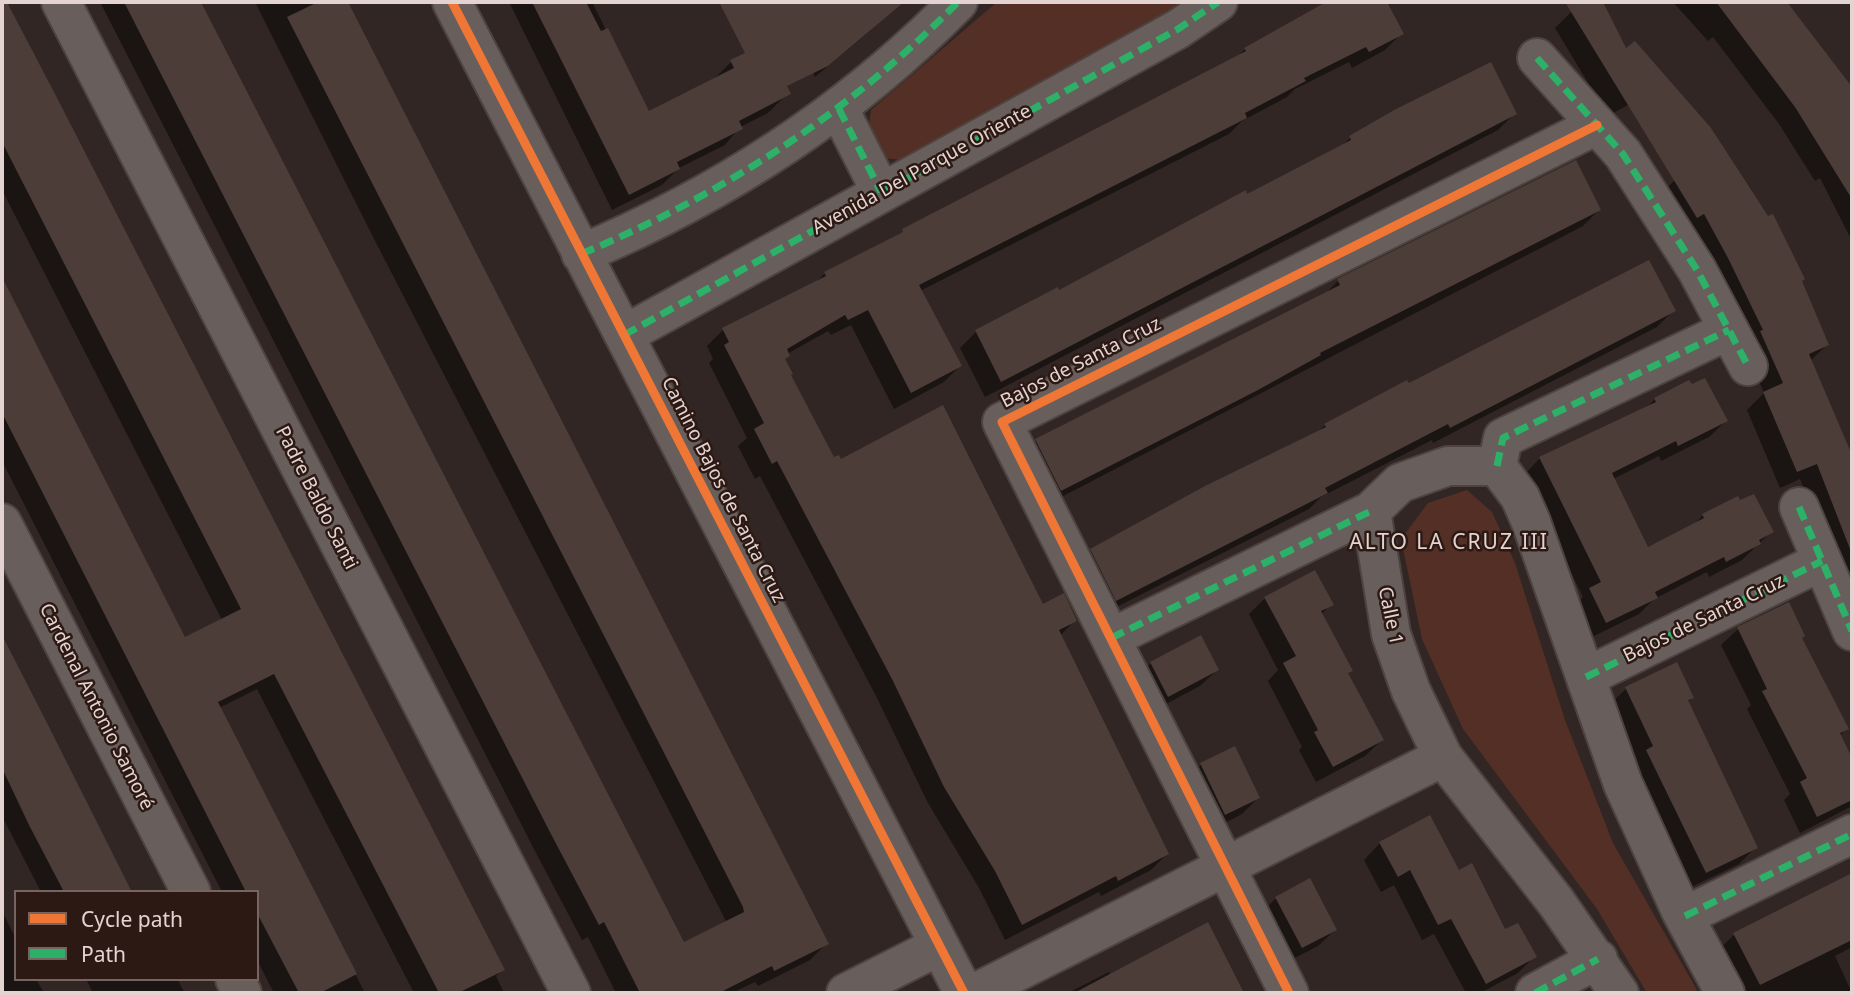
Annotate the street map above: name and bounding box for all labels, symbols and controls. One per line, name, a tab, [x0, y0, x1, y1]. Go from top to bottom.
street label: Avenida Del Parque Oriente	[808, 100, 1036, 240]
street label: Bajos de Santa Cruz	[997, 313, 1165, 413]
street label: Camino Bajos de Santa Cruz	[656, 373, 790, 607]
street label: Padre Baldo Santi	[270, 423, 362, 573]
district label: ALTO LA CRUZ III	[1351, 530, 1547, 556]
street label: Bajos de Santa Cruz	[1620, 570, 1788, 668]
street label: Calle 1	[1373, 585, 1407, 647]
street label: Cardenal Antonio Samoré	[34, 600, 158, 814]
legend	[14, 890, 259, 981]
text: Cycle path	[81, 905, 183, 933]
text: Path	[81, 940, 126, 968]

